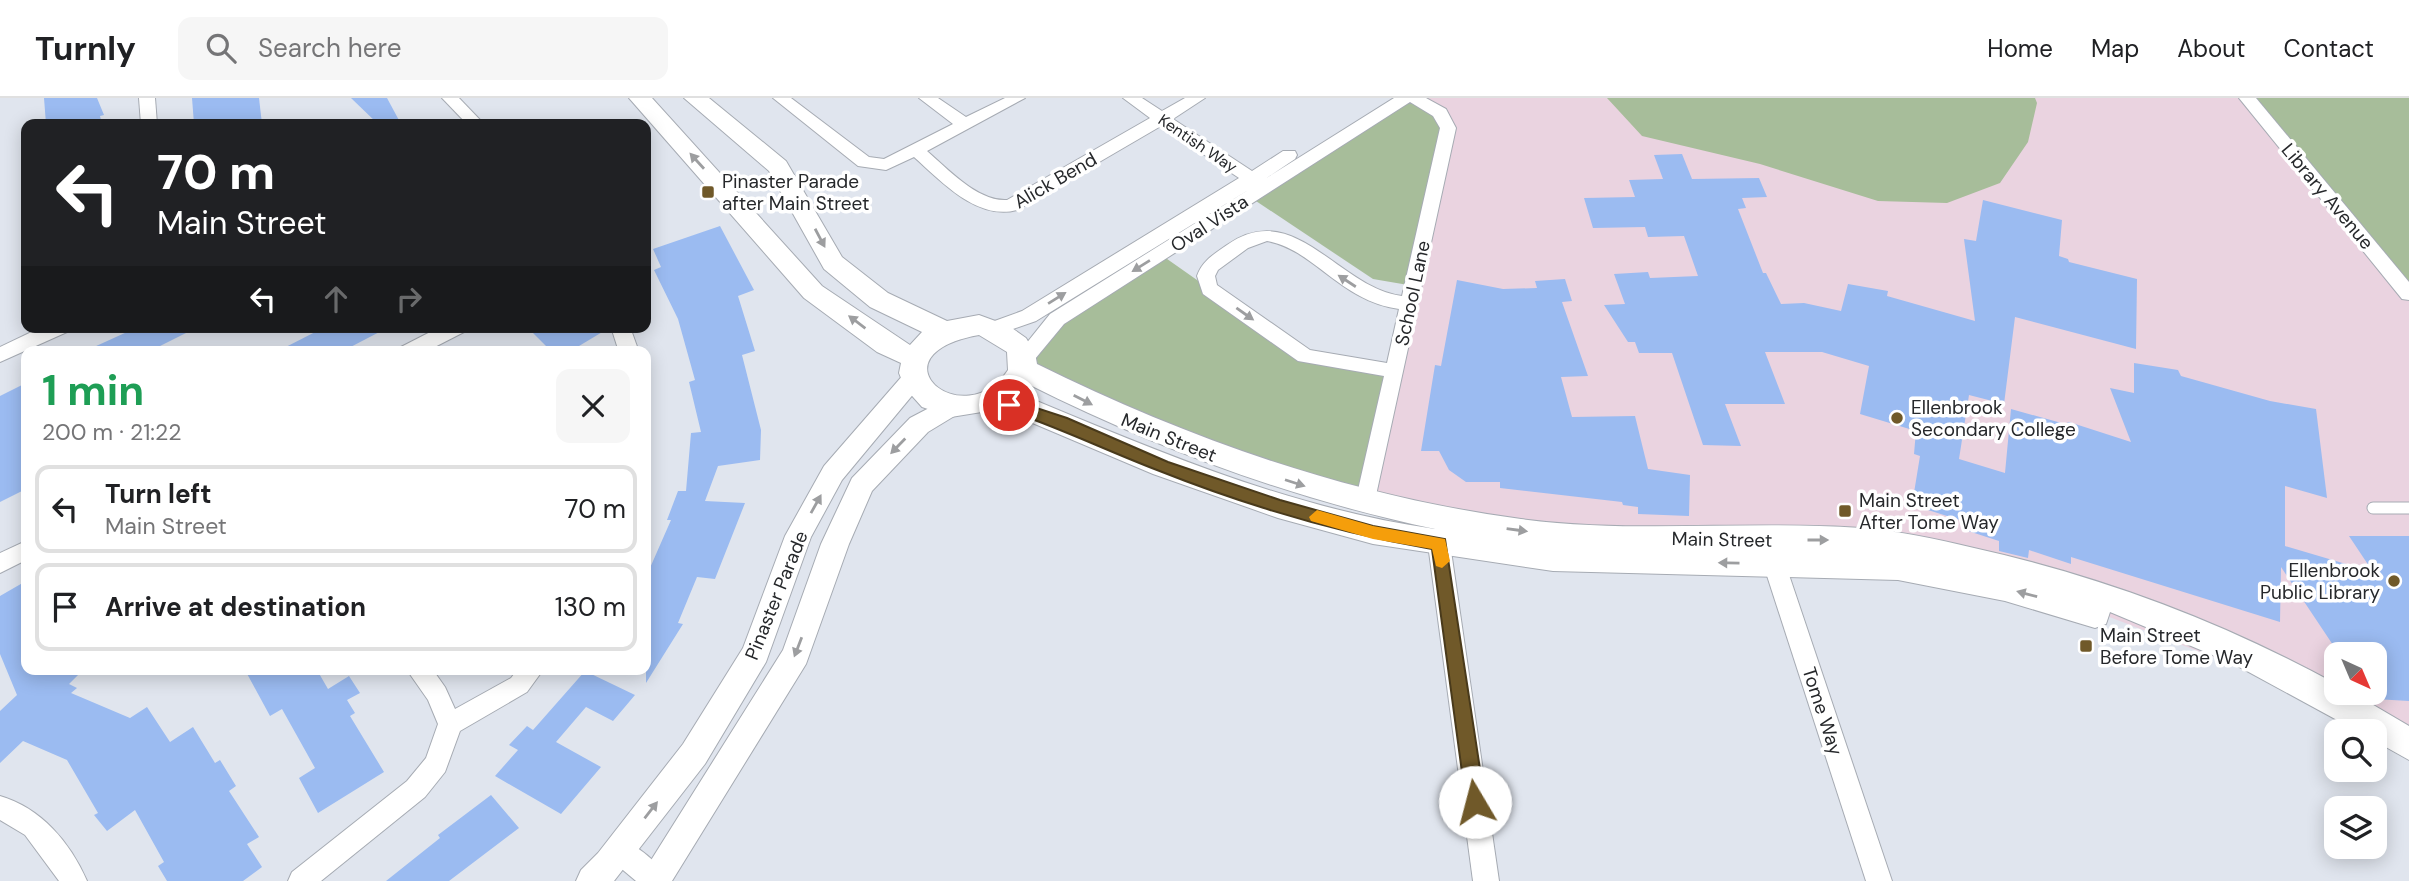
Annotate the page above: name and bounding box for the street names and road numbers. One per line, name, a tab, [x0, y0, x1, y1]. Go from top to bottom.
street label: Kentish Way	[1154, 109, 1241, 178]
street label: Library Avenue	[2276, 138, 2379, 255]
street label: Alick Bend	[1009, 147, 1101, 214]
street label: Oval Vista	[1166, 189, 1253, 258]
street label: School Lane	[1389, 238, 1436, 348]
street label: Main Street	[1117, 407, 1220, 468]
street label: Main Street	[1671, 526, 1773, 553]
street label: Pinaster Parade	[739, 527, 814, 663]
street label: Tome Way	[1797, 664, 1849, 759]

